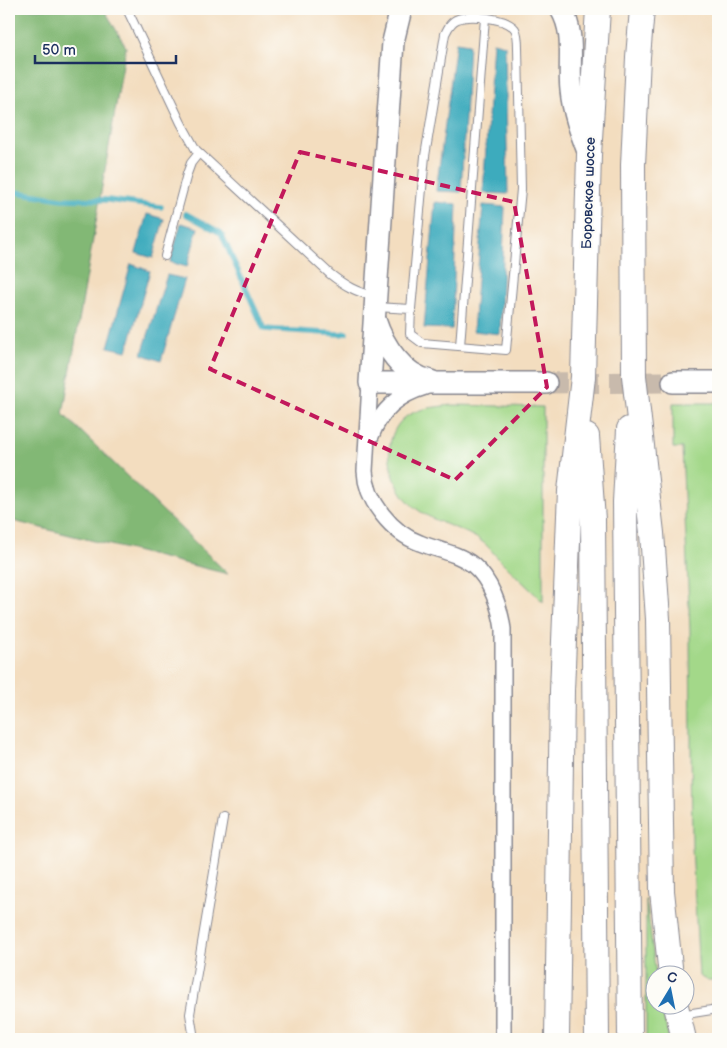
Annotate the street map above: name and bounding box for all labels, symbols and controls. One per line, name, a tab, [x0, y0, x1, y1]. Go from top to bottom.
scale bar	[35, 32, 176, 64]
text: 50 m	[42, 41, 76, 60]
street label: Боровское шоссе	[578, 136, 599, 249]
north arrow	[644, 966, 694, 1016]
text: С	[666, 968, 679, 987]

